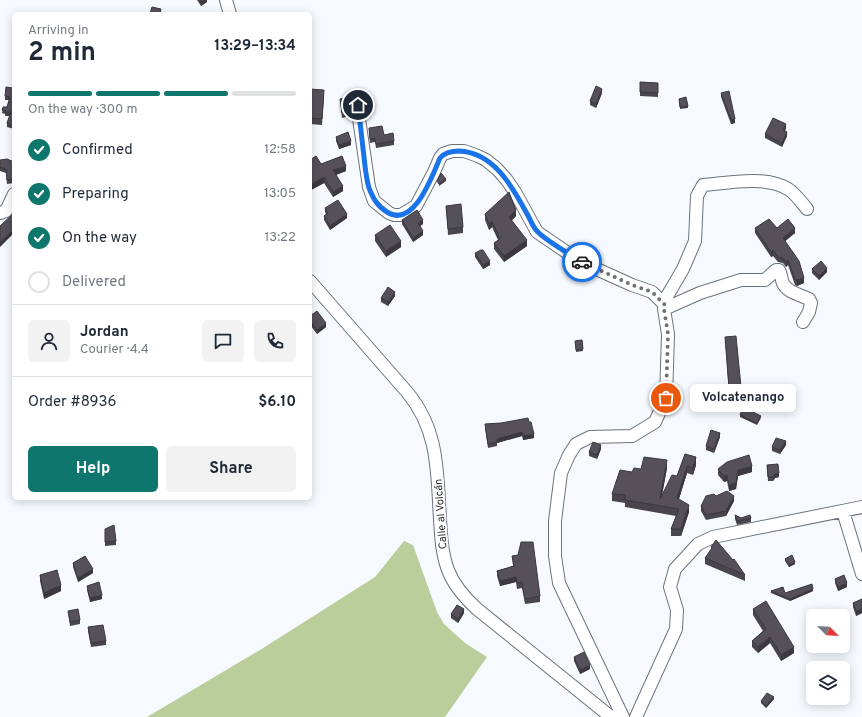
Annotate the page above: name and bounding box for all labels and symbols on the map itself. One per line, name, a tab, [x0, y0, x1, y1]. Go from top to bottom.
pin	[341, 88, 375, 122]
courier	[562, 242, 602, 282]
pin	[649, 381, 683, 415]
callout: Volcatenango	[690, 384, 796, 412]
street label: Calle al Volcán	[432, 478, 450, 550]
north arrow	[806, 609, 850, 653]

